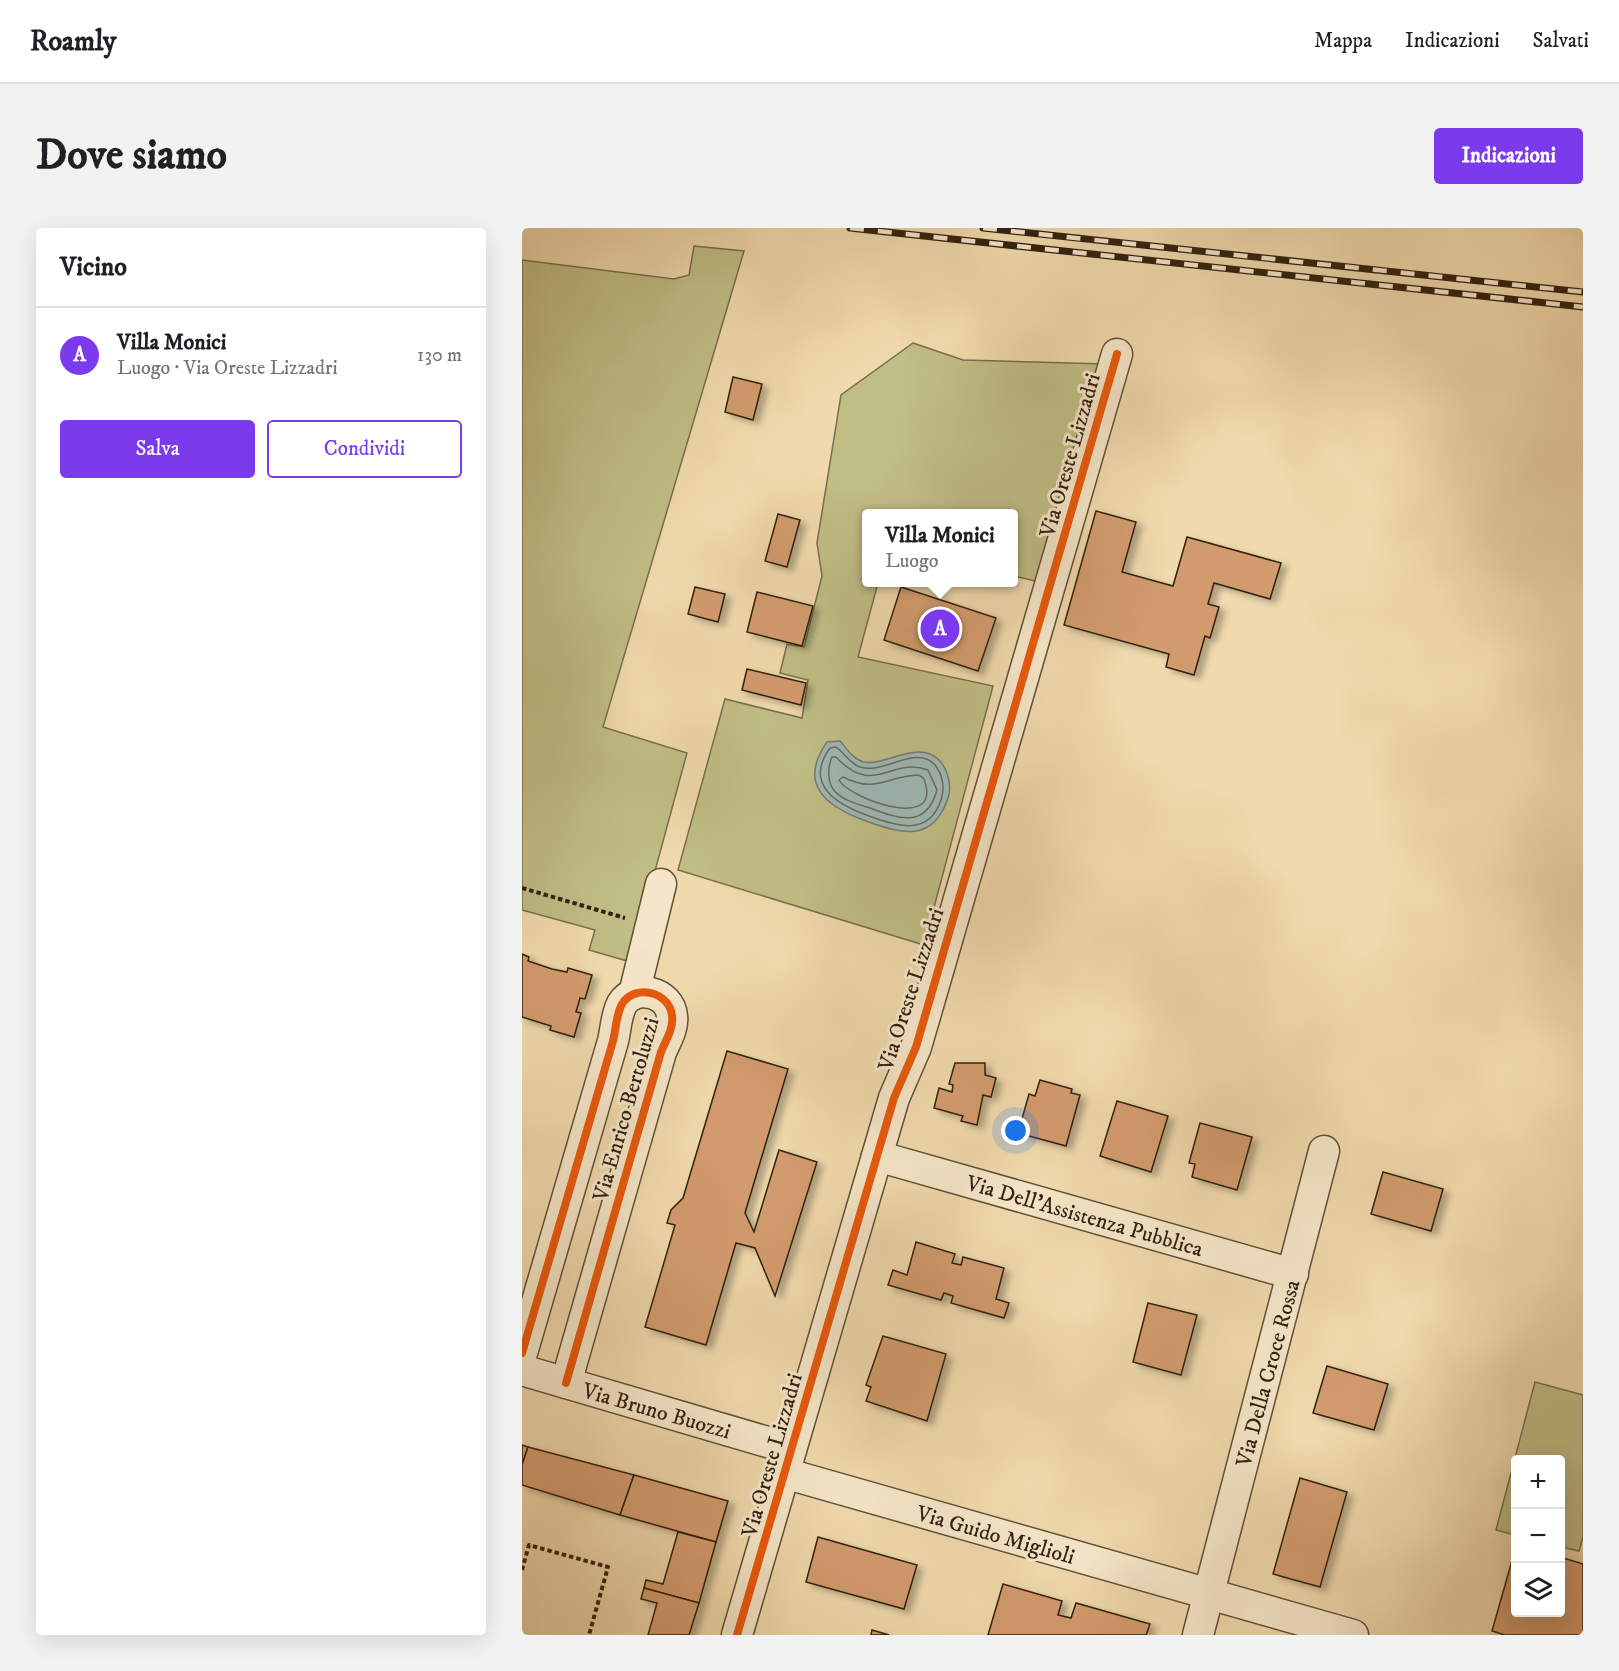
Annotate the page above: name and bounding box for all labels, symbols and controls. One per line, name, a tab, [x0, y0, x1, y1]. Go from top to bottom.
text: Roamly	[30, 24, 116, 59]
text: Mappa	[1314, 28, 1372, 54]
text: Indicazioni	[1405, 28, 1500, 54]
text: Salvati	[1533, 28, 1589, 54]
button: Indicazioni	[1434, 128, 1583, 184]
text: Dove siamo	[36, 130, 227, 182]
text: Vicino	[60, 251, 127, 284]
text: Villa Monici	[117, 329, 227, 356]
text: A	[73, 343, 86, 368]
text: 130 m	[417, 343, 462, 368]
text: Luogo · Via Oreste Lizzadri	[117, 356, 338, 381]
street label: Via Oreste Lizzadri	[1034, 370, 1107, 542]
button: Salva	[60, 420, 255, 478]
button: Condividi	[267, 420, 462, 478]
popup	[862, 509, 1018, 587]
text: Villa Monici	[885, 522, 995, 549]
text: Luogo	[885, 549, 939, 574]
pin: A	[920, 606, 960, 652]
street label: Via Oreste Lizzadri	[872, 905, 950, 1075]
street label: Via Enrico Bertoluzzi	[587, 1014, 666, 1205]
your location	[1001, 1116, 1030, 1145]
street label: Via Dell'Assistenza Pubblica	[962, 1169, 1207, 1263]
street label: Via Della Croce Rossa	[1230, 1276, 1307, 1471]
street label: Via Oreste Lizzadri	[736, 1370, 809, 1542]
street label: Via Bruno Buozzi	[578, 1377, 734, 1445]
map controls	[1511, 1455, 1565, 1617]
button: +	[1511, 1455, 1565, 1509]
street label: Via Guido Miglioli	[912, 1500, 1078, 1571]
button: −	[1511, 1509, 1565, 1563]
button: layers	[1511, 1563, 1565, 1617]

